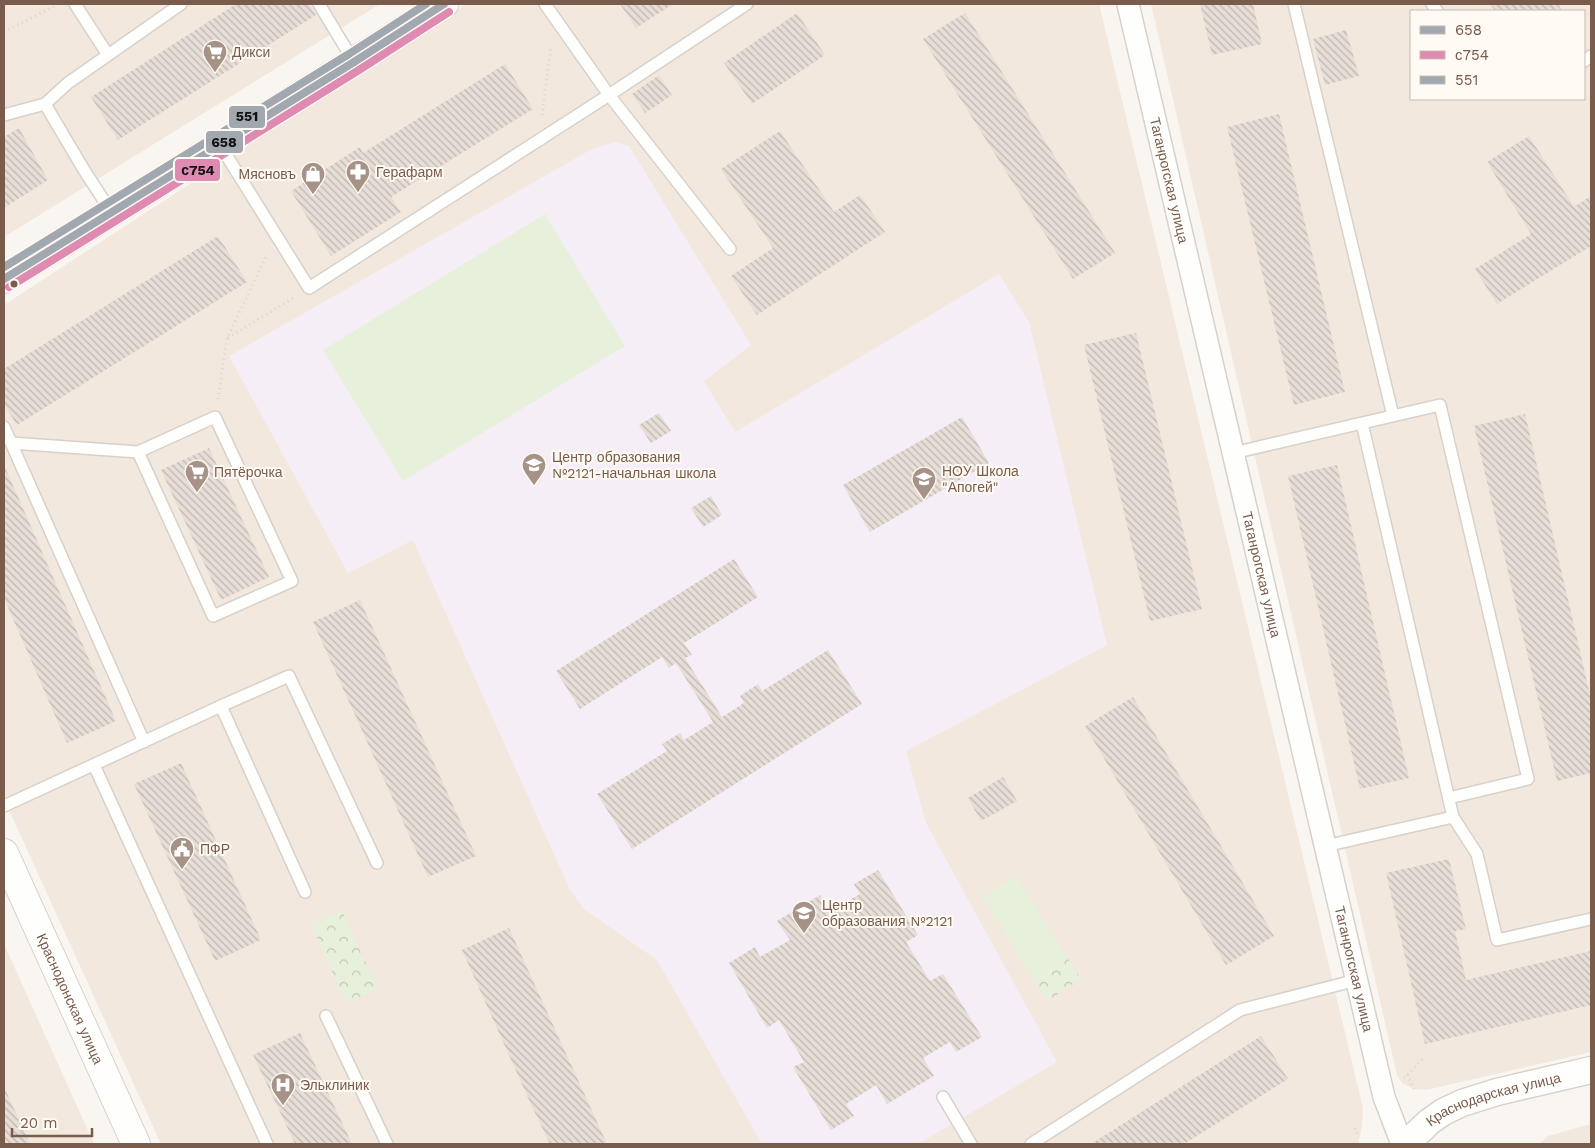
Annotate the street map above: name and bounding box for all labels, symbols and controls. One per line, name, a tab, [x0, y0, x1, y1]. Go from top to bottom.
legend	[1410, 10, 1585, 100]
text: 658	[1455, 21, 1482, 39]
supermarket icon: Дикси	[202, 39, 228, 73]
place label: Дикси	[232, 44, 270, 60]
text: с754	[1455, 46, 1489, 64]
text: 551	[1455, 71, 1478, 89]
line badge: 551	[228, 105, 266, 129]
text: 551	[236, 108, 258, 124]
street label: Таганрогская улица	[1147, 116, 1192, 245]
line badge: 658	[205, 130, 244, 154]
text: 658	[211, 134, 237, 150]
line badge: с754	[174, 158, 221, 182]
pharmacy icon: Герафарм	[345, 159, 371, 193]
shop icon: Мясновъ	[300, 161, 326, 195]
text: с754	[181, 162, 215, 178]
place label: Герафарм	[376, 164, 443, 180]
place label: Мясновъ	[239, 166, 296, 182]
unlabelled marker	[9, 279, 19, 289]
place label: Центр образования №2121-начальная школа	[552, 449, 716, 481]
school or university icon: Центр образования №2121-начальная школа	[521, 452, 547, 486]
supermarket icon: Пятёрочка	[184, 459, 210, 493]
place label: НОУ Школа "Апогей"	[942, 463, 1019, 495]
place label: Пятёрочка	[214, 464, 283, 480]
school or university icon: НОУ Школа "Апогей"	[911, 466, 937, 500]
street label: Таганрогская улица	[1239, 510, 1284, 639]
public building icon: ПФР	[169, 836, 195, 870]
place label: ПФР	[200, 841, 230, 857]
place label: Центр образования №2121	[822, 897, 953, 929]
school or university icon: Центр образования №2121	[791, 900, 817, 934]
street label: Таганрогская улица	[1332, 904, 1376, 1034]
street label: Краснодонская улица	[34, 931, 107, 1067]
street label: Краснодарская улица	[1423, 1069, 1562, 1130]
hospital icon: Эльклиник	[270, 1072, 296, 1106]
place label: Эльклиник	[300, 1077, 370, 1093]
scale bar	[12, 1106, 92, 1138]
text: 20 m	[20, 1114, 58, 1132]

